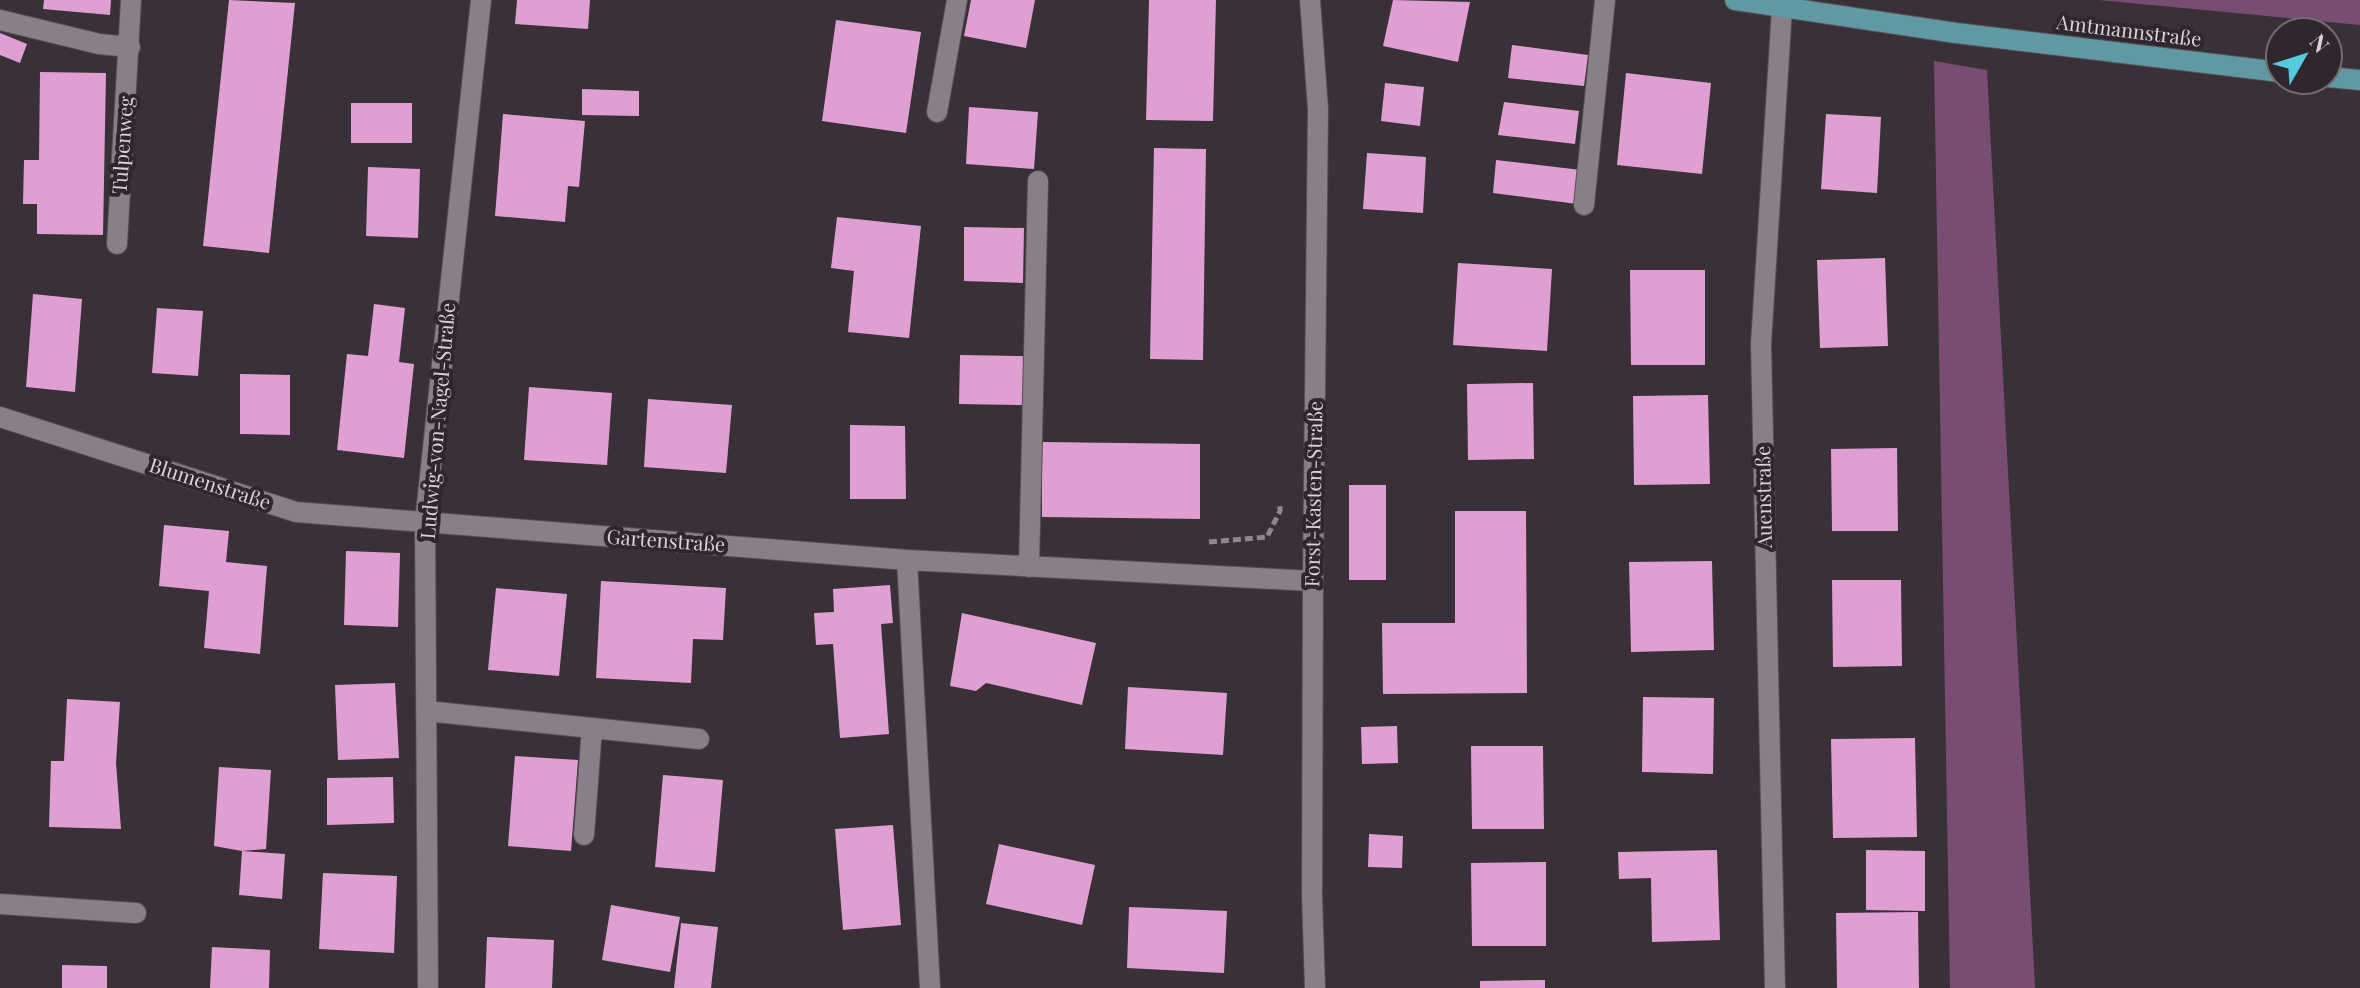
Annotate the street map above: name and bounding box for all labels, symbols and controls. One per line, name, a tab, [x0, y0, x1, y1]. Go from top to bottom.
street label: Amtmannstraße	[2054, 7, 2203, 52]
north arrow	[2264, 16, 2344, 96]
text: N	[2304, 27, 2337, 58]
street label: Tulpenweg	[105, 95, 138, 195]
street label: Ludwig-von-Nagel-Straße	[413, 302, 460, 540]
street label: Forst-Kasten-Straße	[1297, 401, 1328, 587]
street label: Auenstraße	[1748, 446, 1777, 549]
street label: Blumenstraße	[146, 450, 275, 515]
street label: Gartenstraße	[606, 522, 726, 557]

